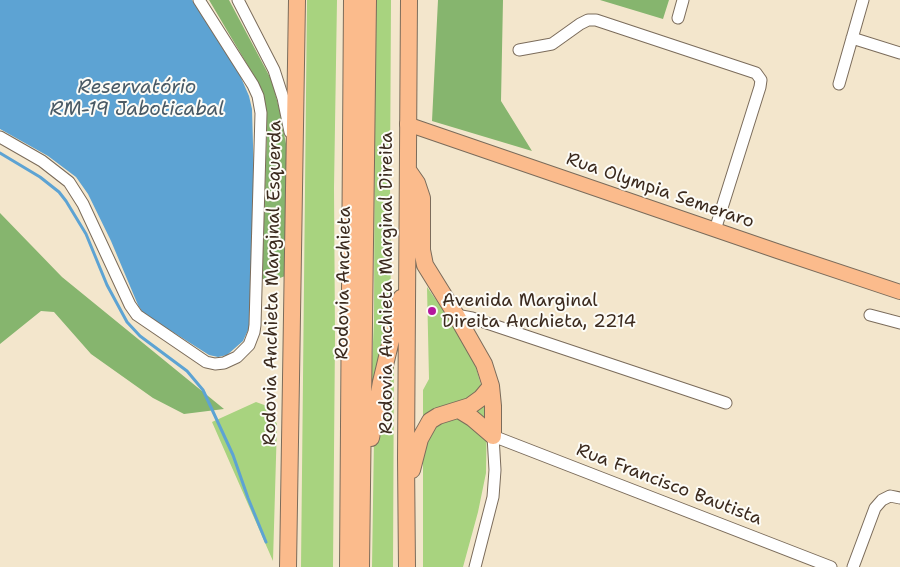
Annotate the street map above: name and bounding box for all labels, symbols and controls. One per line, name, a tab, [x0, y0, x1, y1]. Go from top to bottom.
water label: Reservatório RM-19 Jaboticabal	[50, 77, 224, 121]
street label: Rodovia Anchieta Marginal Esquerda	[259, 120, 287, 446]
street label: Rodovia Anchieta Marginal Direita	[376, 132, 398, 434]
street label: Rua Olympia Semeraro	[563, 149, 757, 233]
street label: Rodovia Anchieta	[332, 206, 356, 360]
place label: Avenida Marginal Direita Anchieta, 2214	[442, 290, 636, 332]
marker: Avenida Marginal Direita Anchieta, 2214	[426, 305, 438, 317]
street label: Rua Francisco Bautista	[573, 440, 765, 530]

